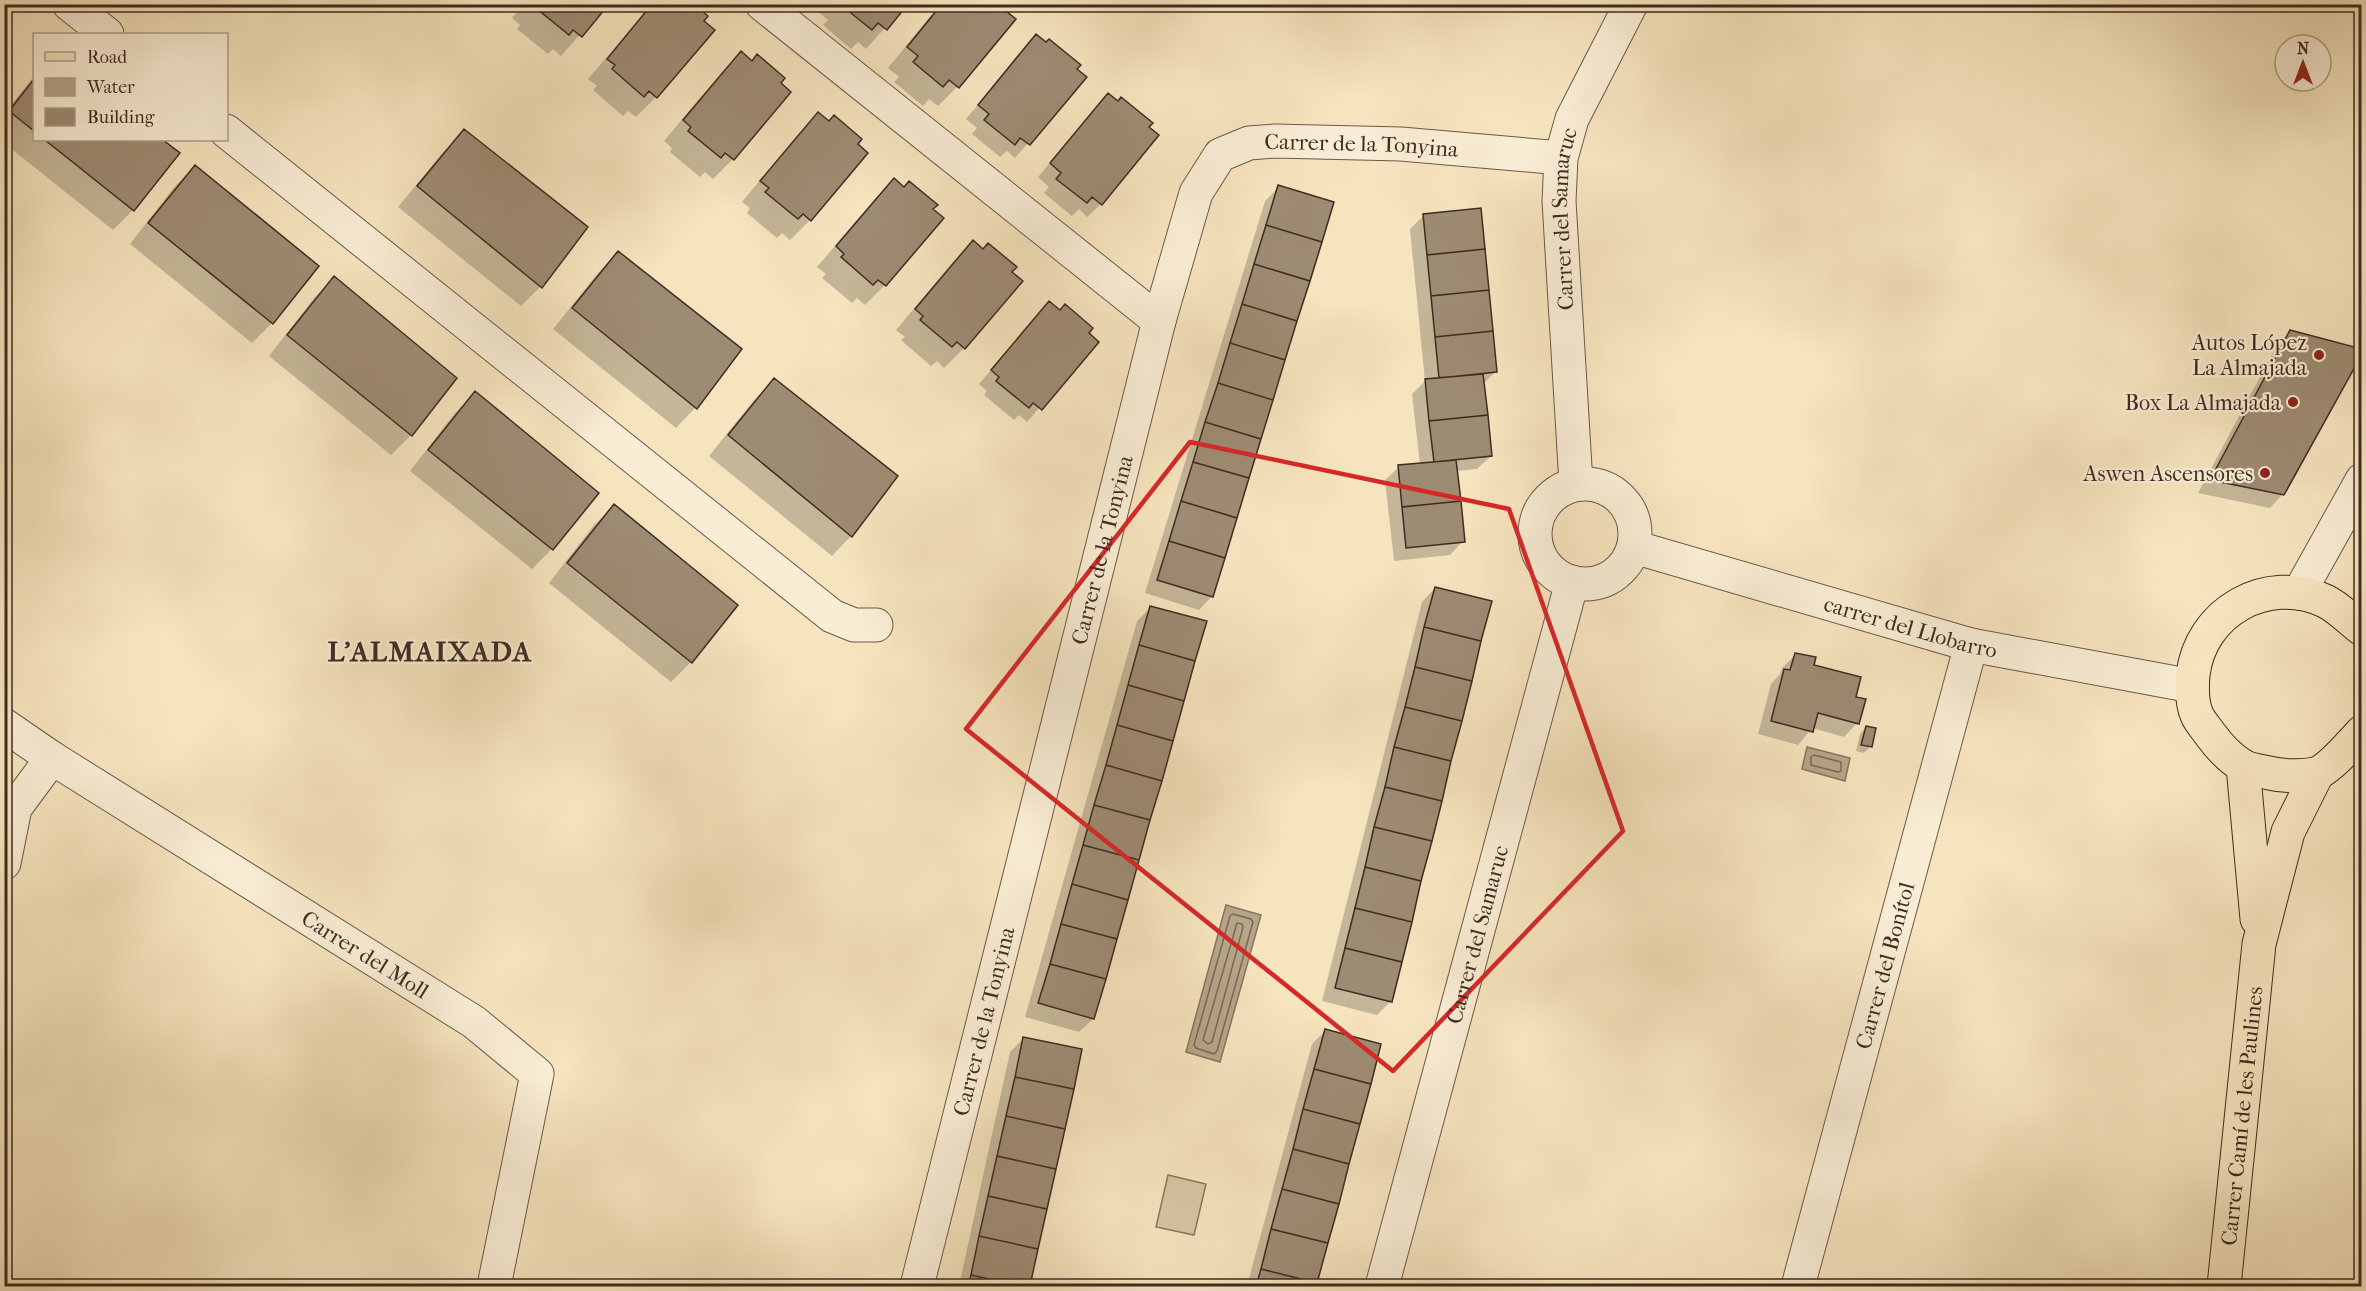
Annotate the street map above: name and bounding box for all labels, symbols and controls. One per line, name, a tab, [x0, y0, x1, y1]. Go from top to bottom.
legend	[33, 33, 228, 141]
north arrow	[2273, 33, 2333, 93]
text: N	[2297, 39, 2310, 58]
text: Road	[87, 47, 127, 68]
text: Water	[86, 77, 135, 98]
text: Building	[87, 107, 155, 128]
street label: Carrer del Samaruc	[1547, 124, 1583, 311]
street label: Carrer de la Tonyina	[1264, 129, 1460, 163]
place label: Autos López La Almajada	[2191, 330, 2308, 381]
marker: Autos López La Almajada	[2312, 348, 2326, 362]
place label: Box La Almajada	[2125, 390, 2282, 416]
marker: Box La Almajada	[2286, 395, 2300, 409]
street label: Carrer de la Tonyina	[1066, 452, 1139, 647]
place label: Aswen Ascensores	[2082, 461, 2253, 487]
marker: Aswen Ascensores	[2258, 466, 2272, 480]
street label: carrer del Llobarro	[1821, 591, 1999, 664]
district label: L'ALMAIXADA	[328, 635, 532, 668]
street label: Carrer del Samaruc	[1441, 842, 1514, 1027]
street label: Carrer del Bonítol	[1851, 880, 1920, 1052]
street label: Carrer del Moll	[296, 905, 433, 1004]
street label: Carrer de la Tonyina	[948, 923, 1021, 1119]
street label: Carrer Camí de les Paulines	[2216, 985, 2269, 1247]

